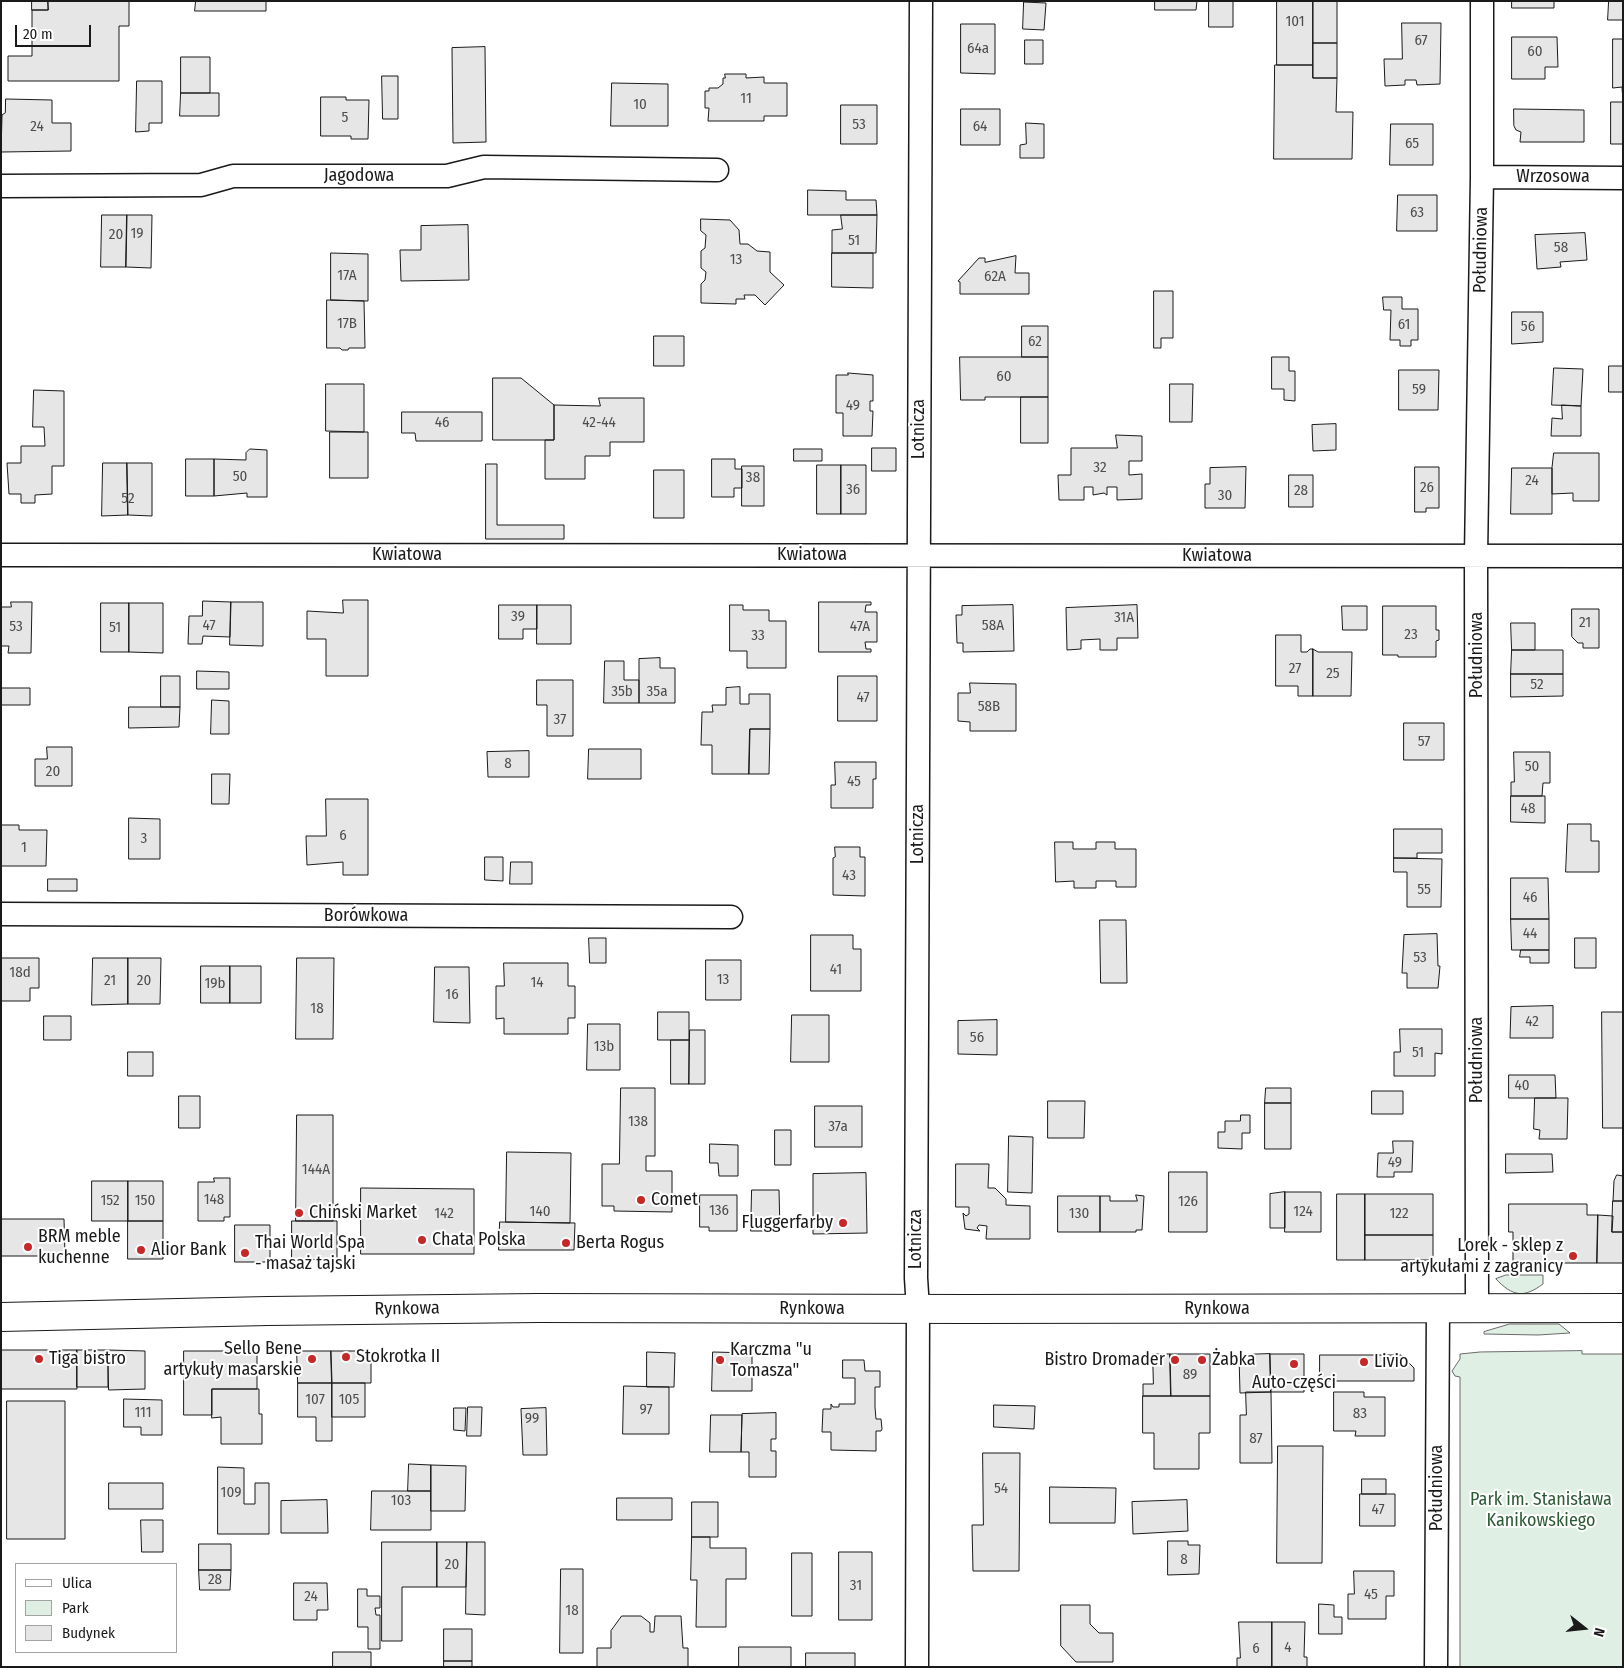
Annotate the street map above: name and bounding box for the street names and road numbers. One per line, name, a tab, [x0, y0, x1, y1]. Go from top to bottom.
street label: Jagodowa	[324, 165, 394, 187]
street label: Wrzosowa	[1516, 166, 1590, 188]
street label: Południowa	[1469, 207, 1493, 293]
street label: Lotnicza	[908, 399, 930, 459]
street label: Kwiatowa	[372, 544, 442, 566]
street label: Kwiatowa	[777, 544, 847, 566]
street label: Kwiatowa	[1182, 545, 1252, 567]
street label: Południowa	[1466, 612, 1488, 698]
street label: Lotnicza	[907, 804, 929, 864]
street label: Borówkowa	[324, 905, 408, 927]
street label: Południowa	[1466, 1017, 1488, 1103]
street label: Lotnicza	[905, 1209, 927, 1269]
street label: Rynkowa	[374, 1298, 440, 1320]
street label: Rynkowa	[779, 1298, 845, 1320]
street label: Rynkowa	[1184, 1298, 1250, 1320]
street label: Południowa	[1426, 1445, 1448, 1531]

